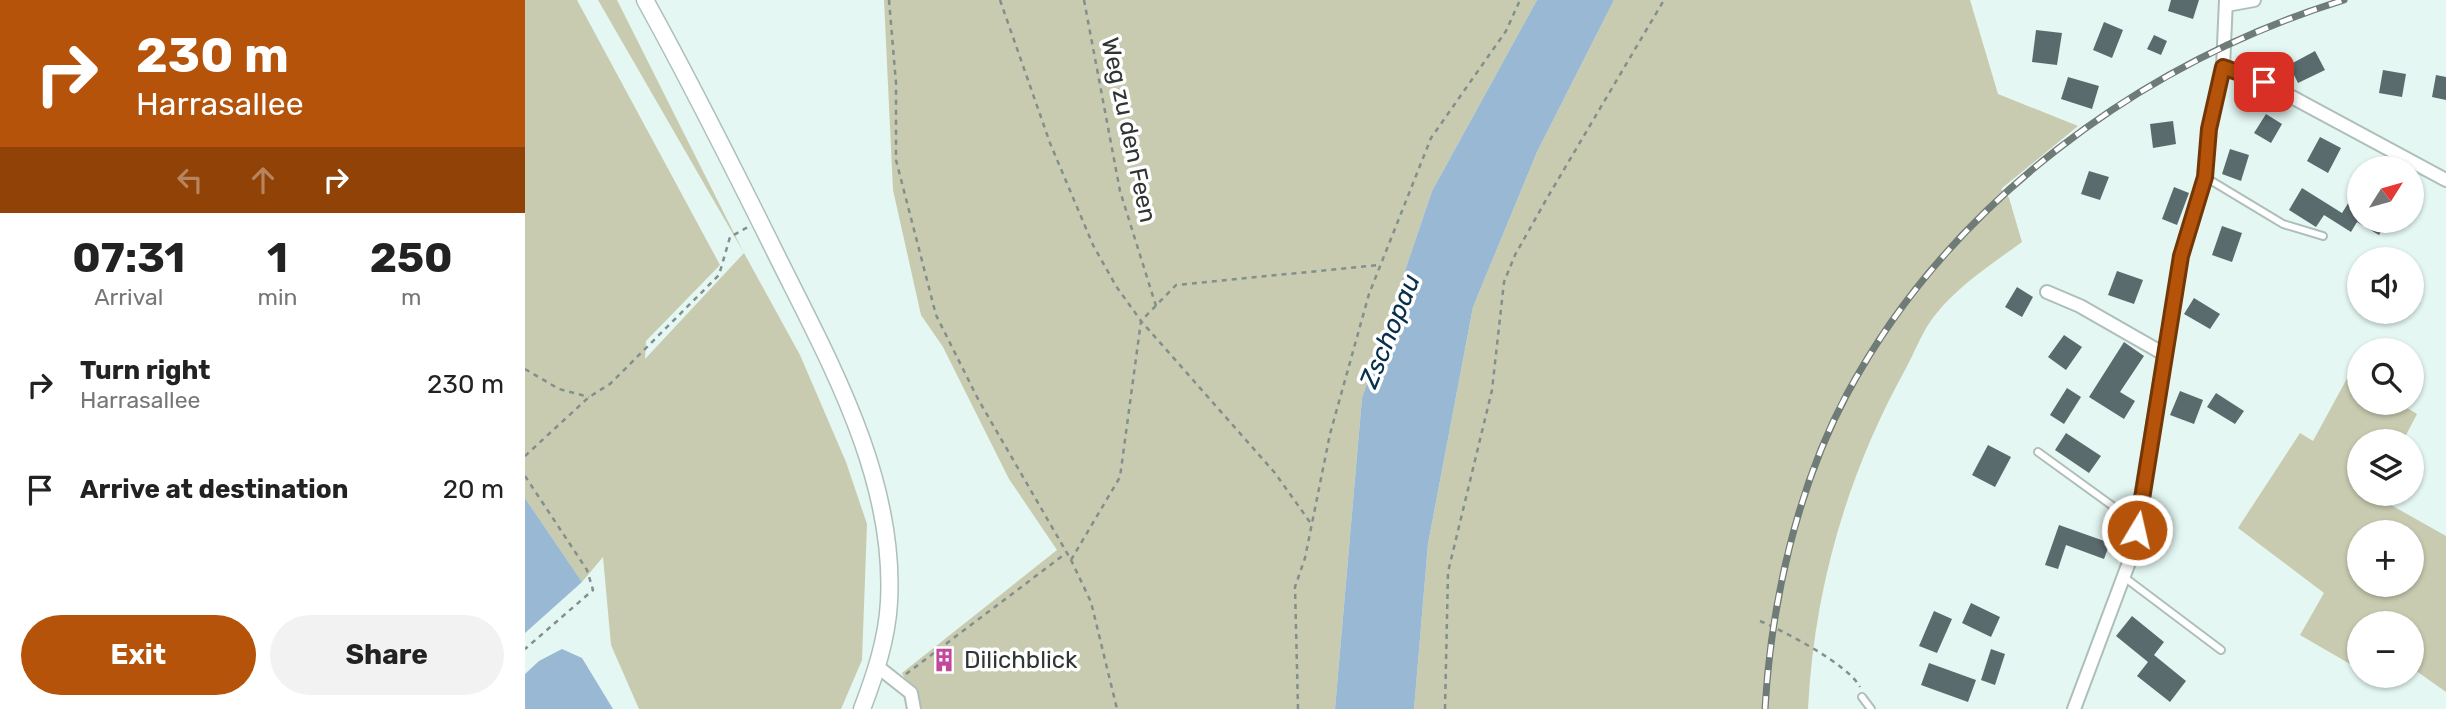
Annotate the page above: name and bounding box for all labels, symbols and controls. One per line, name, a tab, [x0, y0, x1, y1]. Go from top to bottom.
text: 230 m	[136, 26, 289, 84]
icon: right	[21, 28, 112, 119]
street label: Weg zu den Feen	[1096, 35, 1162, 225]
pin	[2234, 52, 2294, 112]
icon: arrive	[2245, 63, 2283, 101]
text: Harrasallee	[136, 85, 304, 123]
north arrow	[2347, 156, 2424, 233]
map controls	[2347, 156, 2424, 688]
icon: left	[171, 161, 209, 199]
icon: ahead	[244, 161, 282, 199]
icon: right	[317, 161, 355, 199]
text: 07:31	[72, 233, 185, 283]
text: 1	[267, 233, 288, 283]
text: 250	[370, 233, 453, 283]
button: sound	[2347, 247, 2424, 324]
water label: Zschopau	[1353, 270, 1427, 393]
text: Arrival	[94, 283, 163, 311]
text: min	[257, 283, 297, 311]
text: m	[401, 283, 421, 311]
button: search	[2347, 338, 2424, 415]
text: Turn right	[80, 355, 210, 386]
icon: right	[21, 366, 59, 404]
text: 230 m	[427, 369, 504, 400]
text: Harrasallee	[80, 386, 200, 414]
button: layers	[2347, 429, 2424, 506]
icon: arrive	[21, 471, 59, 509]
text: Arrive at destination	[80, 474, 348, 505]
text: 20 m	[443, 474, 504, 505]
position arrow	[2100, 493, 2174, 567]
button: +	[2347, 520, 2424, 597]
button: −	[2347, 611, 2424, 688]
button: Exit	[21, 615, 256, 695]
button: Share	[270, 615, 504, 695]
building icon: Dilichblick	[930, 646, 958, 674]
place label: Dilichblick	[964, 646, 1078, 674]

